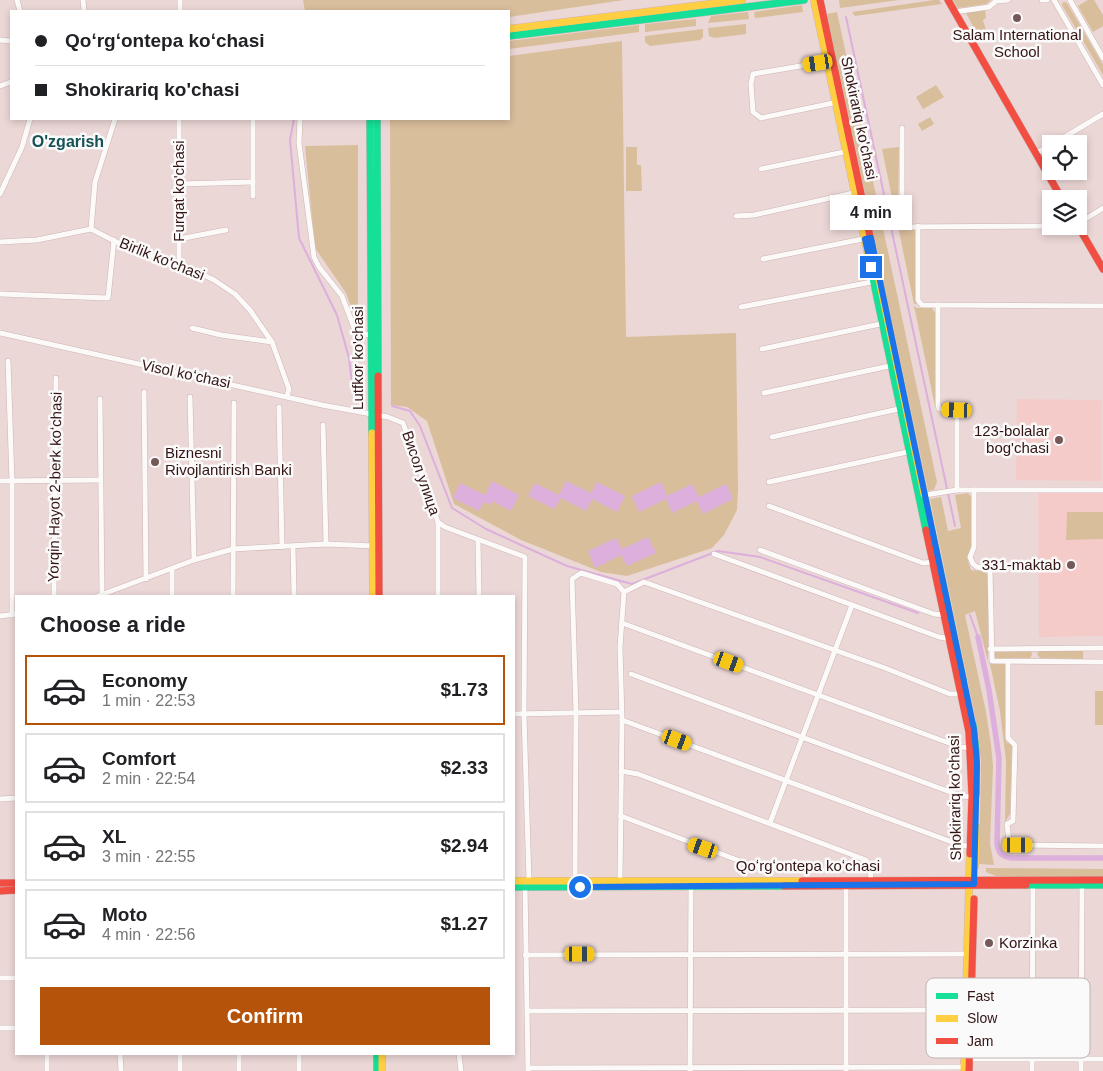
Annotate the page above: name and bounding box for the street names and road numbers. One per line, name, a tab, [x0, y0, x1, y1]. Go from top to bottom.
street label: Shokirariq ko'chasi	[838, 55, 881, 181]
street label: Furqat ko'chasi	[170, 140, 187, 242]
street label: Birlik ko'chasi	[117, 234, 207, 283]
street label: Lutfkor ko'chasi	[349, 306, 366, 410]
street label: Visol koʻchasi	[140, 356, 232, 391]
street label: Yorqin Hayot 2-berk koʻchasi	[44, 392, 65, 582]
street label: Висол улица	[399, 428, 444, 518]
street label: Shokirariq ko'chasi	[945, 735, 964, 861]
street label: Qoʻrgʻontepa koʻchasi	[736, 857, 880, 874]

